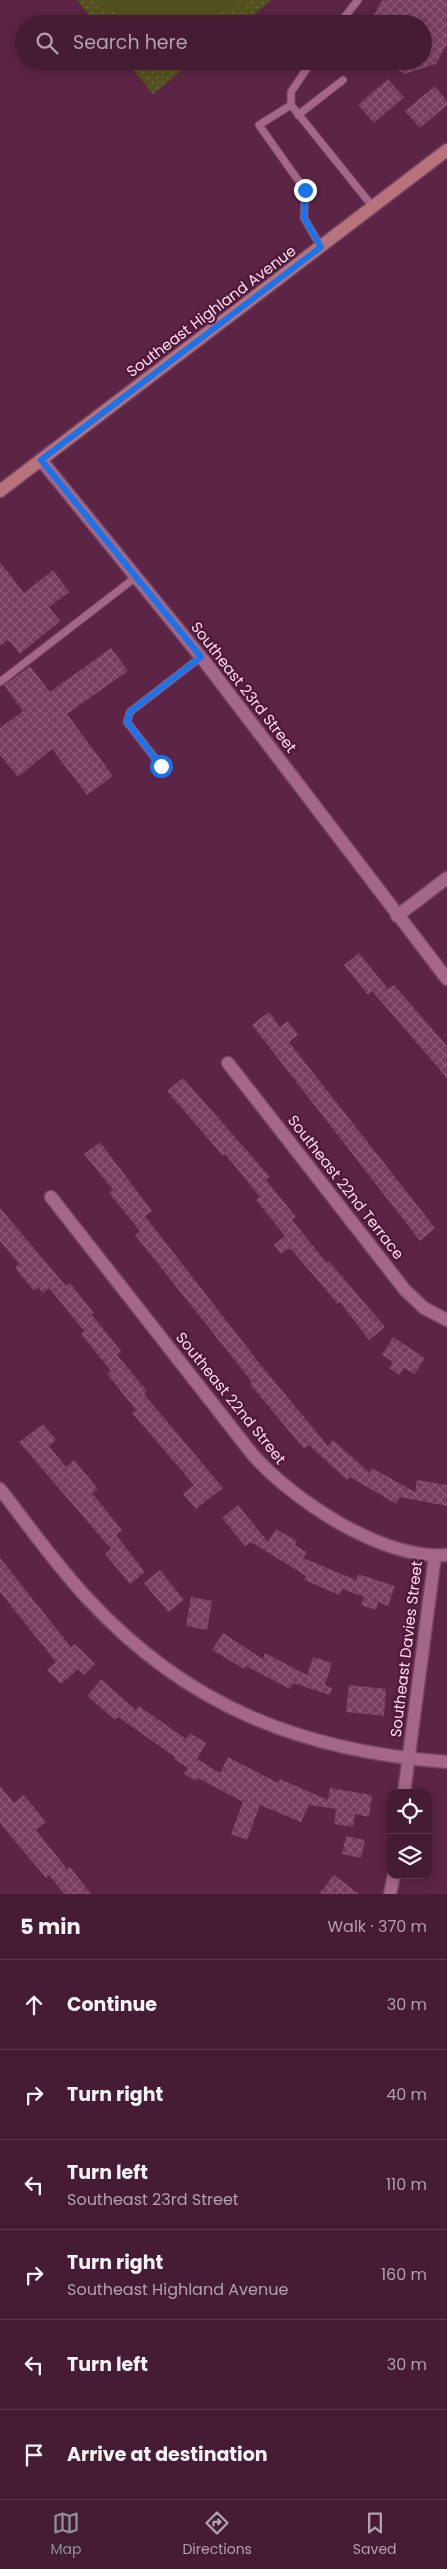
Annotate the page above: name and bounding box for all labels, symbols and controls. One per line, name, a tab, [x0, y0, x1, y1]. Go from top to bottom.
search box	[15, 15, 432, 70]
icon: search	[33, 29, 61, 57]
text: Search here	[73, 29, 187, 56]
route end	[294, 179, 317, 202]
street label: Southeast Highland Avenue	[122, 240, 300, 382]
street label: Southeast 23rd Street	[186, 617, 302, 757]
route start	[150, 755, 173, 778]
street label: Southeast 22nd Terrace	[283, 1110, 409, 1264]
street label: Southeast 22nd Street	[171, 1327, 291, 1469]
street label: Southeast Davies Street	[385, 1560, 427, 1738]
map controls	[387, 1789, 432, 1879]
button: locate	[387, 1789, 432, 1834]
button: layers	[387, 1834, 432, 1879]
text: 5 min	[20, 1912, 81, 1941]
text: Walk · 370 m	[327, 1915, 427, 1938]
icon: ahead	[20, 1991, 48, 2019]
text: Continue	[67, 1991, 157, 2018]
text: 30 m	[387, 1993, 427, 2016]
icon: right	[20, 2081, 48, 2109]
text: Turn right	[67, 2081, 163, 2108]
text: 40 m	[386, 2083, 427, 2106]
text: Turn left	[67, 2159, 148, 2186]
icon: left	[20, 2171, 48, 2199]
text: 110 m	[386, 2173, 427, 2196]
text: Southeast 23rd Street	[67, 2188, 239, 2211]
text: Turn right	[67, 2249, 163, 2276]
icon: right	[20, 2261, 48, 2289]
text: 160 m	[381, 2263, 427, 2286]
text: Southeast Highland Avenue	[67, 2278, 288, 2301]
icon: left	[20, 2351, 48, 2379]
text: Turn left	[67, 2351, 148, 2378]
text: 30 m	[387, 2353, 427, 2376]
icon: arrive	[20, 2441, 48, 2469]
text: Arrive at destination	[67, 2441, 268, 2468]
tab: Map	[50, 2509, 81, 2560]
tab: Directions	[182, 2509, 252, 2560]
tab: Saved	[353, 2509, 397, 2560]

